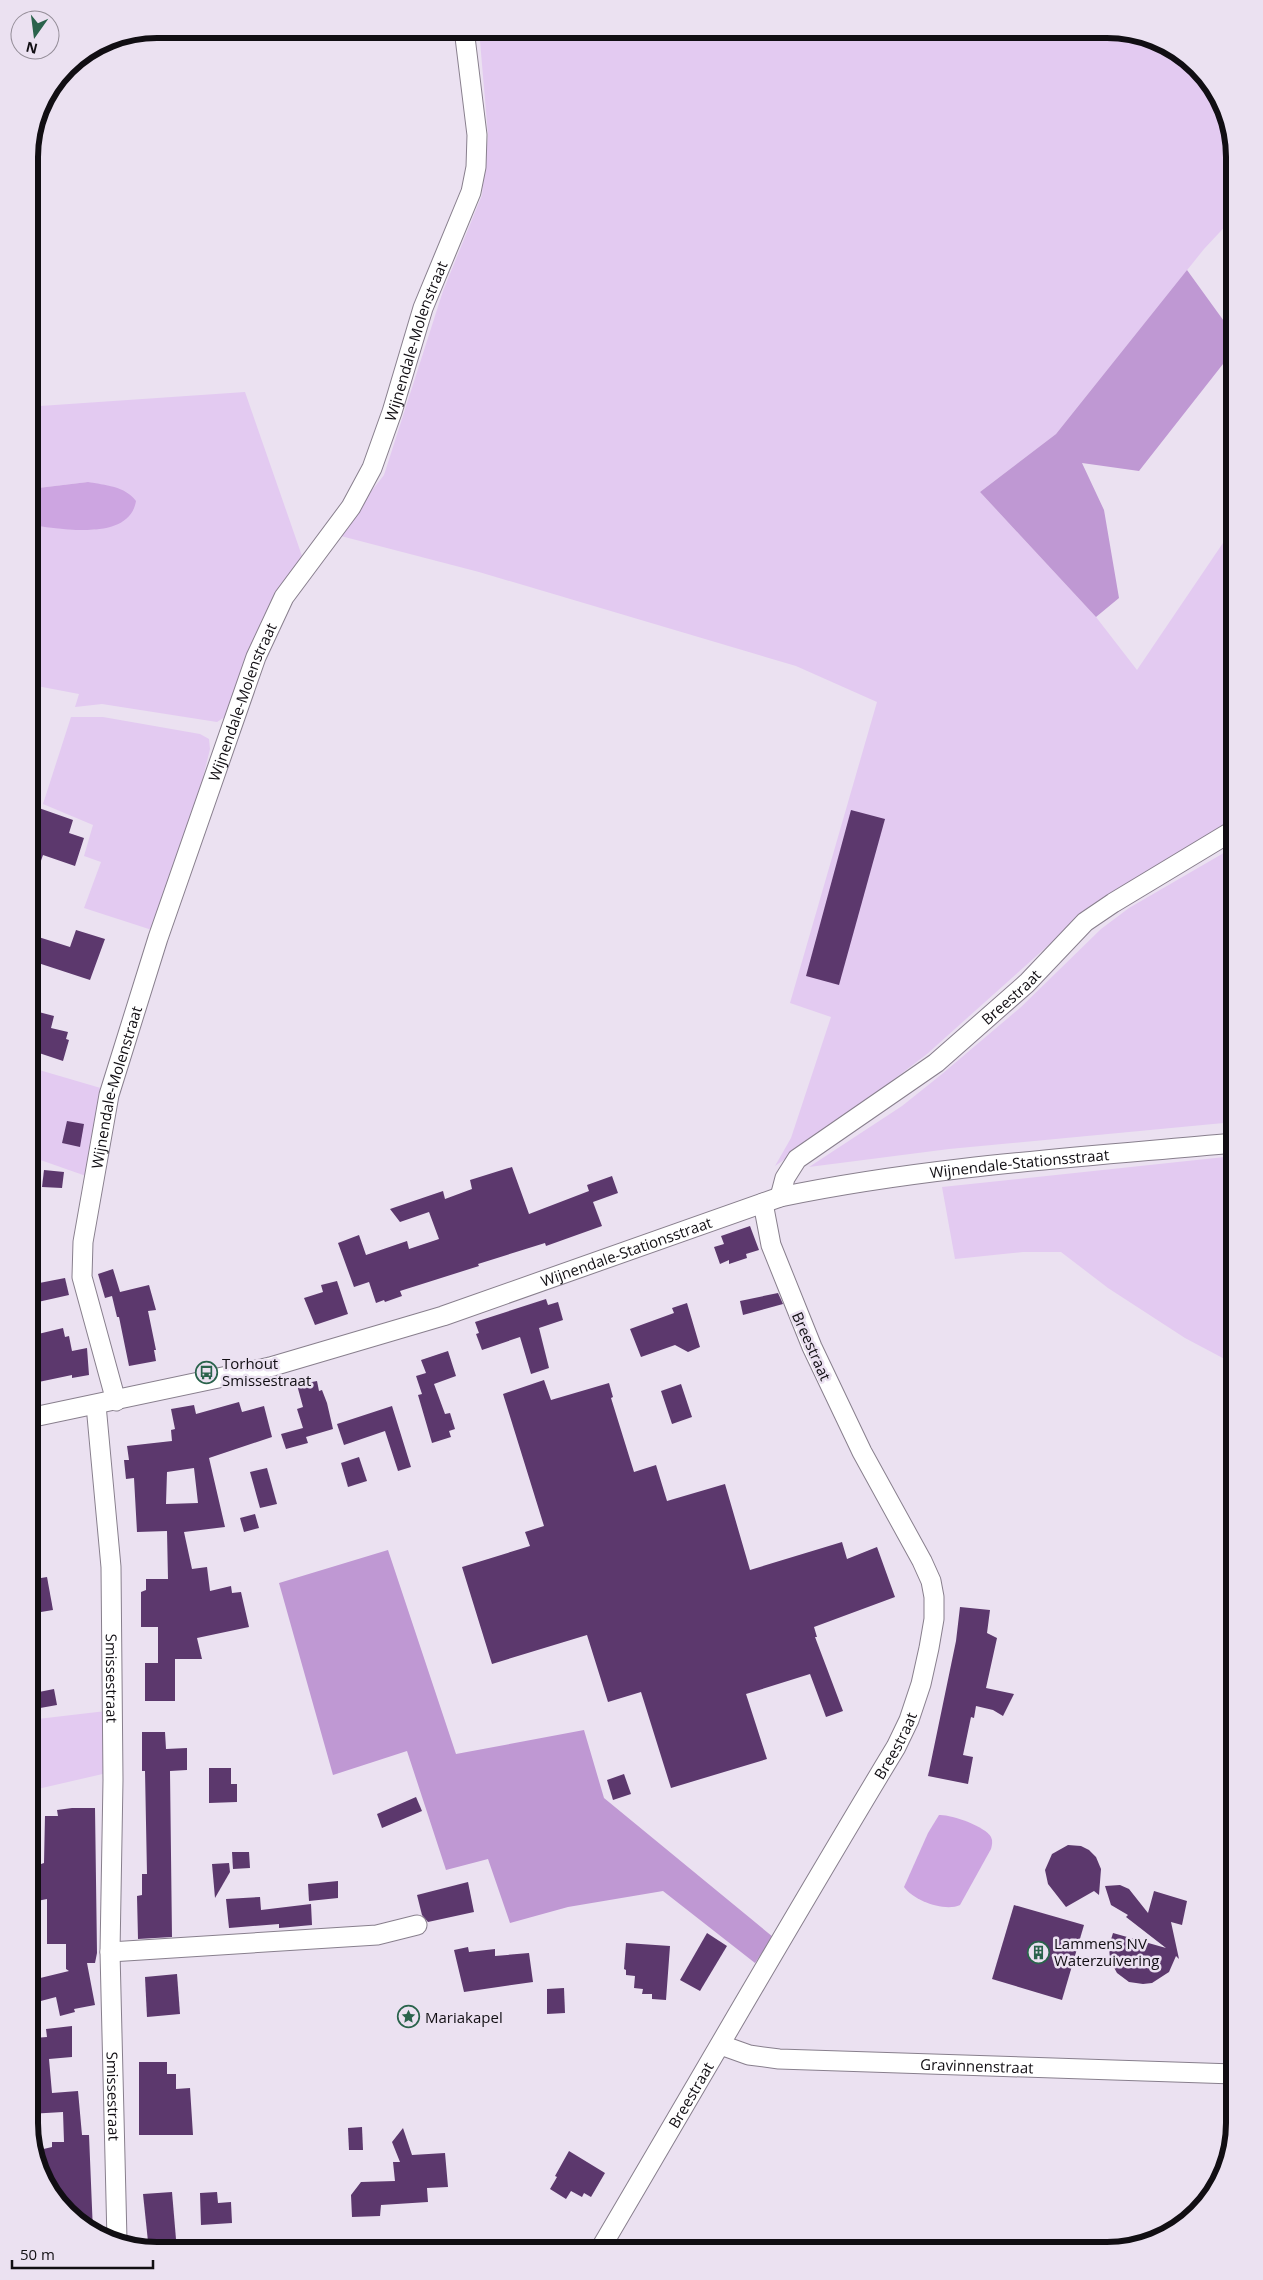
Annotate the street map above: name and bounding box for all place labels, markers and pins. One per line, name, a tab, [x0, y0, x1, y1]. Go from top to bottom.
place label: Torhout Smissestraat	[222, 1353, 311, 1390]
bus stop icon: Torhout Smissestraat	[194, 1360, 218, 1384]
place label: Lammens NV Waterzuivering	[1054, 1933, 1159, 1970]
building icon: Lammens NV Waterzuivering	[1026, 1940, 1050, 1964]
place icon: Mariakapel	[397, 2005, 421, 2029]
place label: Mariakapel	[425, 2007, 503, 2027]

